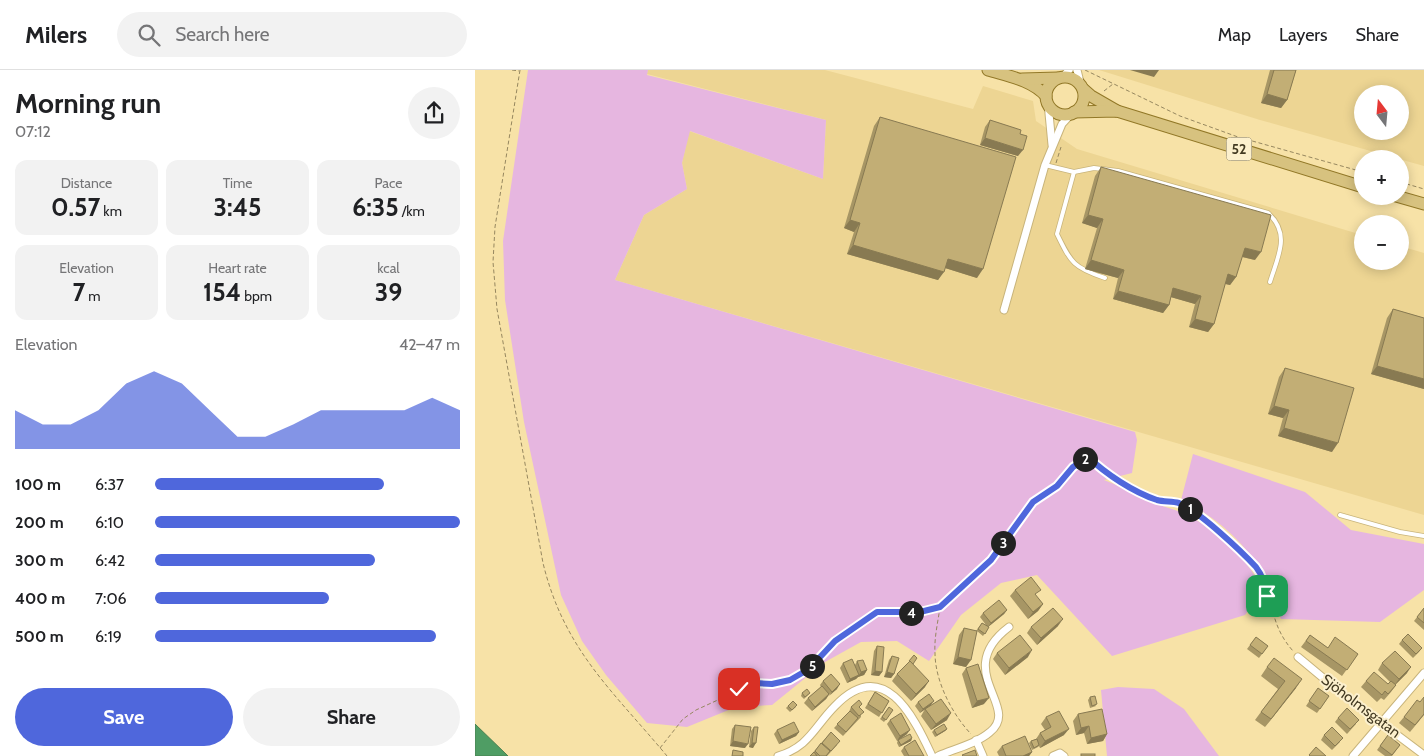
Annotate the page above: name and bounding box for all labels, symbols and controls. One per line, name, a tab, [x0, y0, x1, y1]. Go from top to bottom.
search box	[117, 12, 467, 57]
text: Milers	[25, 20, 87, 49]
icon: search	[135, 21, 163, 49]
text: Search here	[175, 23, 270, 46]
text: Map	[1218, 24, 1251, 46]
text: Layers	[1279, 24, 1328, 46]
text: Share	[1356, 24, 1399, 46]
north arrow	[1354, 85, 1409, 140]
map controls	[1354, 85, 1409, 270]
text: Morning run	[15, 86, 161, 120]
button: share	[408, 87, 460, 139]
text: 07:12	[15, 122, 51, 141]
road number: 52	[1227, 138, 1251, 160]
button: +	[1354, 150, 1409, 205]
text: Distance	[61, 174, 112, 192]
text: Time	[223, 174, 252, 192]
text: Pace	[375, 174, 402, 192]
text: 0.57	[51, 192, 100, 222]
text: 3:45	[214, 192, 261, 222]
text: 6:35	[352, 192, 399, 222]
text: km	[100, 202, 122, 220]
text: /km	[399, 202, 425, 220]
button: −	[1354, 215, 1409, 270]
text: Elevation	[59, 259, 114, 277]
text: Heart rate	[208, 259, 267, 277]
text: kcal	[377, 259, 400, 277]
text: 7	[72, 277, 85, 307]
text: 154	[203, 277, 241, 307]
text: 39	[375, 277, 402, 307]
text: m	[85, 287, 101, 305]
text: bpm	[241, 287, 272, 305]
text: Elevation	[15, 335, 78, 354]
text: 42–47 m	[399, 335, 460, 354]
pin: 2	[1073, 446, 1097, 472]
text: 2	[1082, 450, 1089, 468]
text: 100 m	[15, 475, 61, 494]
text: 6:37	[95, 475, 124, 494]
pin: 1	[1177, 496, 1203, 522]
text: 1	[1188, 500, 1193, 518]
text: 200 m	[15, 513, 64, 532]
text: 6:10	[95, 513, 124, 532]
pin: 3	[991, 530, 1015, 556]
text: 3	[1000, 534, 1007, 552]
text: 300 m	[15, 551, 64, 570]
text: 6:42	[95, 551, 125, 570]
pin	[1246, 575, 1288, 617]
icon: arrive	[1253, 582, 1281, 610]
text: 400 m	[15, 589, 65, 608]
text: 7:06	[95, 589, 127, 608]
pin: 4	[899, 600, 923, 626]
text: 4	[907, 604, 916, 622]
text: 500 m	[15, 627, 64, 646]
text: 6:19	[95, 627, 122, 646]
pin: 5	[799, 654, 825, 678]
text: 5	[809, 657, 816, 675]
pin	[718, 668, 760, 710]
street label: Sjöholmsgatan	[1318, 670, 1404, 742]
icon: check	[725, 675, 753, 703]
button: Save	[15, 688, 233, 746]
button: Share	[243, 688, 460, 746]

